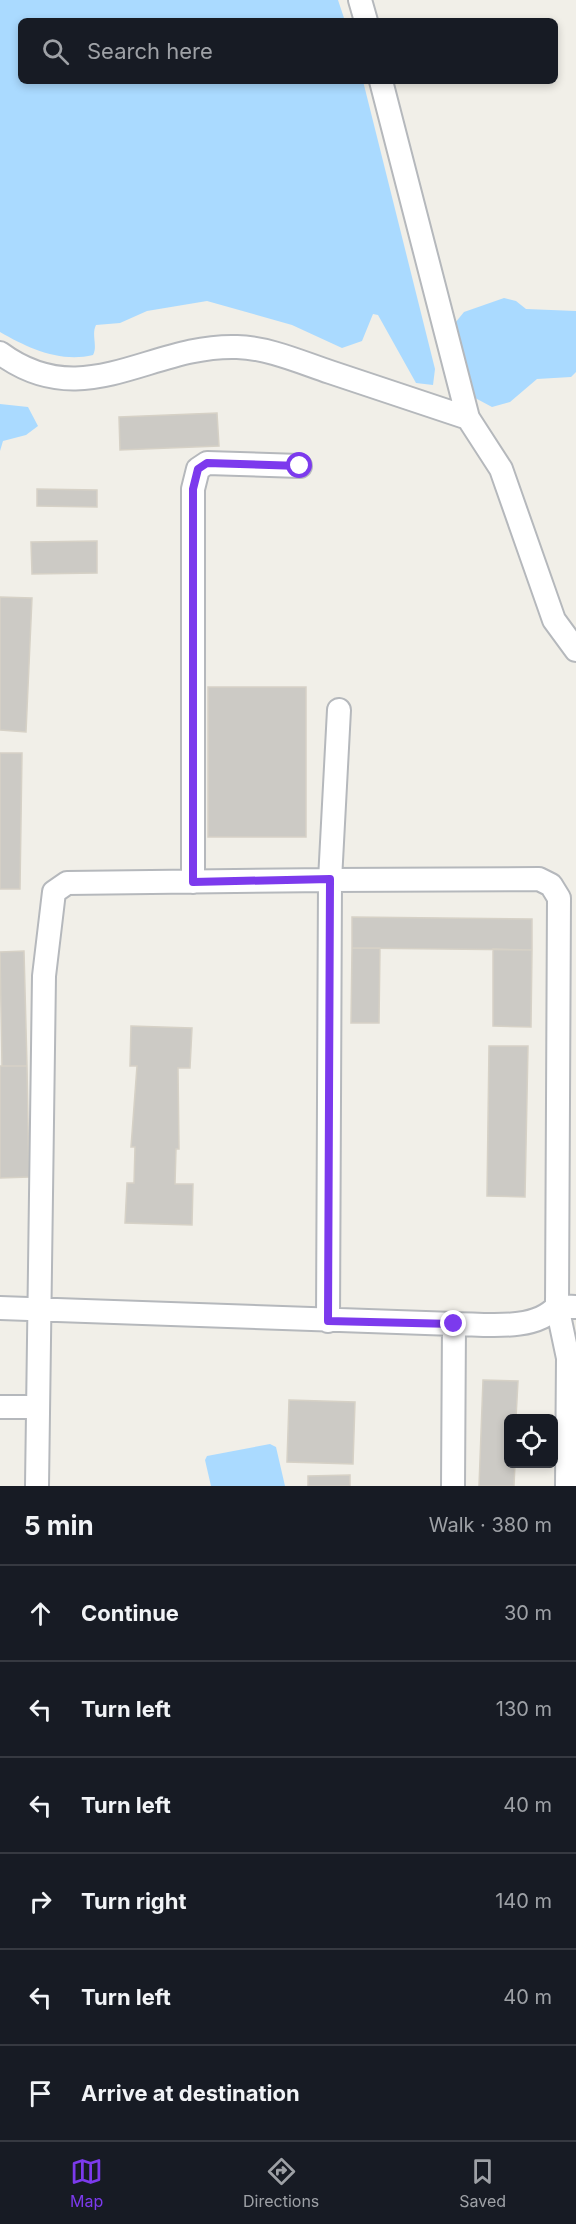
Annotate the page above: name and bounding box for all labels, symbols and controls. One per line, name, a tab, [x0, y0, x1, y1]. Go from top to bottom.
search box	[18, 18, 558, 84]
icon: search	[39, 35, 72, 68]
text: Search here	[87, 38, 213, 64]
route start	[286, 452, 312, 478]
route end	[440, 1310, 466, 1336]
map controls	[504, 1414, 558, 1468]
button: locate	[504, 1414, 558, 1468]
text: 5 min	[24, 1510, 94, 1541]
text: Walk · 380 m	[429, 1513, 552, 1537]
icon: ahead	[24, 1597, 57, 1630]
text: Continue	[81, 1600, 179, 1626]
text: 30 m	[504, 1601, 552, 1625]
icon: left	[24, 1693, 57, 1726]
text: Turn left	[81, 1696, 171, 1722]
text: 130 m	[496, 1697, 552, 1721]
icon: left	[24, 1789, 57, 1822]
text: Turn left	[81, 1792, 171, 1818]
text: 40 m	[503, 1793, 552, 1817]
icon: right	[24, 1885, 57, 1918]
text: Turn right	[81, 1888, 187, 1914]
text: 140 m	[495, 1889, 552, 1913]
icon: left	[24, 1981, 57, 2014]
text: Turn left	[81, 1984, 171, 2010]
text: 40 m	[503, 1985, 552, 2009]
icon: arrive	[24, 2077, 57, 2110]
text: Arrive at destination	[81, 2080, 300, 2106]
tab: Map	[70, 2155, 103, 2211]
tab: Directions	[243, 2155, 319, 2211]
tab: Saved	[459, 2155, 506, 2211]

